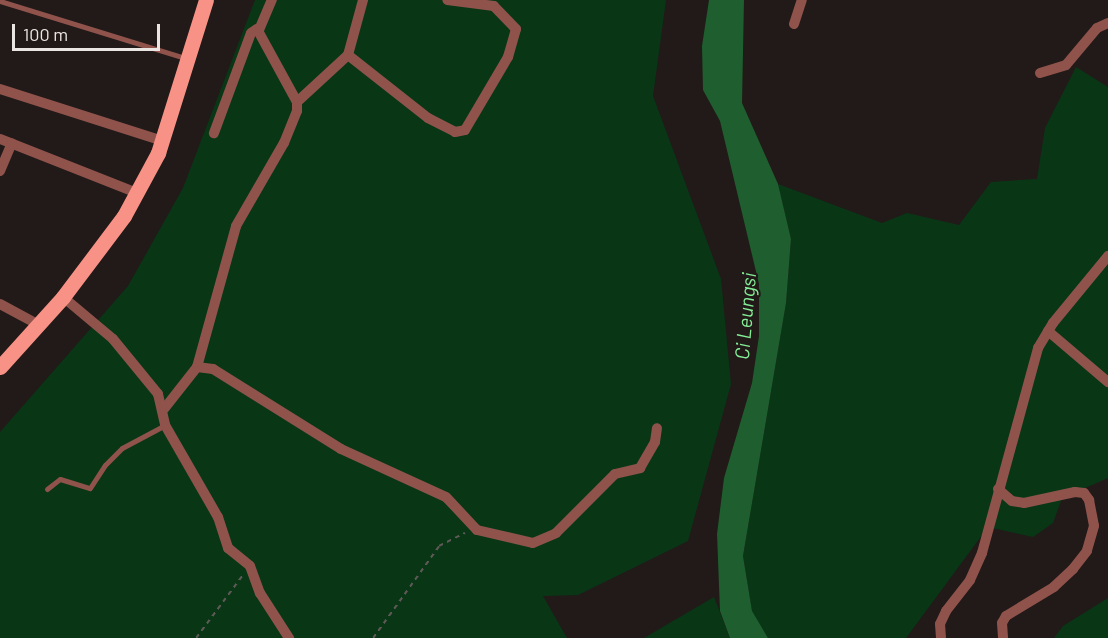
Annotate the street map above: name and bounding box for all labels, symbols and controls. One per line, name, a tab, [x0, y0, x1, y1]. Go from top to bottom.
scale bar	[15, 12, 164, 50]
text: 100 m	[23, 23, 68, 45]
water label: Ci Leungsi	[729, 271, 761, 361]

